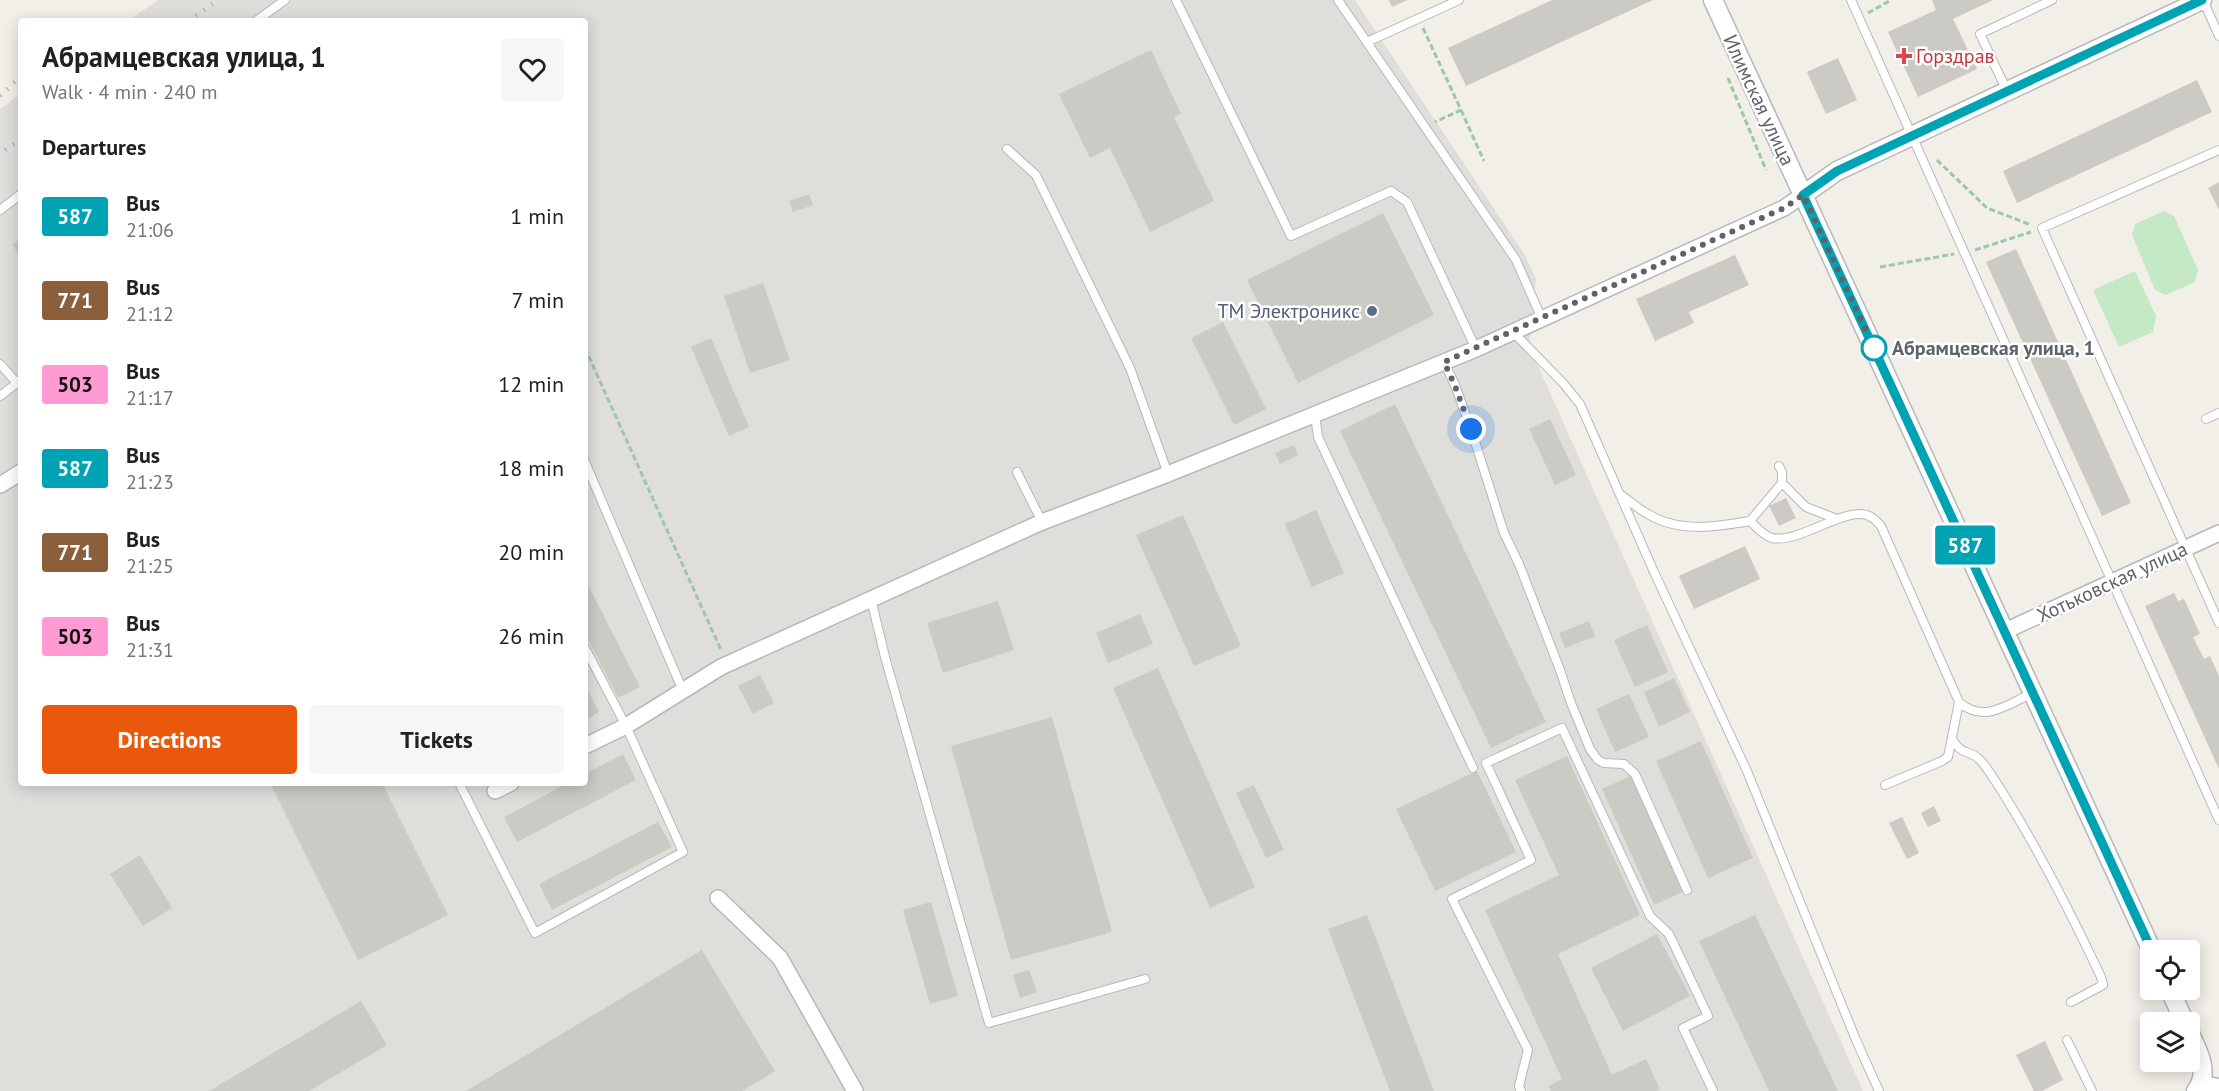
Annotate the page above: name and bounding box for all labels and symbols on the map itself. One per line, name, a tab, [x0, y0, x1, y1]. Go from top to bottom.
street label: Илимская улица	[1717, 30, 1801, 170]
place label: Горздрав	[1916, 43, 1995, 69]
marker: Горздрав	[1897, 49, 1911, 63]
place label: ТМ Электроникс	[1217, 298, 1360, 324]
marker: ТМ Электроникс	[1365, 304, 1379, 318]
marker: Абрамцевская улица, 1	[1861, 335, 1887, 361]
place label: Абрамцевская улица, 1	[1892, 335, 2095, 361]
your location	[1456, 414, 1486, 444]
line badge: 587	[1930, 526, 2000, 564]
street label: Хотьковская улица	[2032, 536, 2192, 628]

